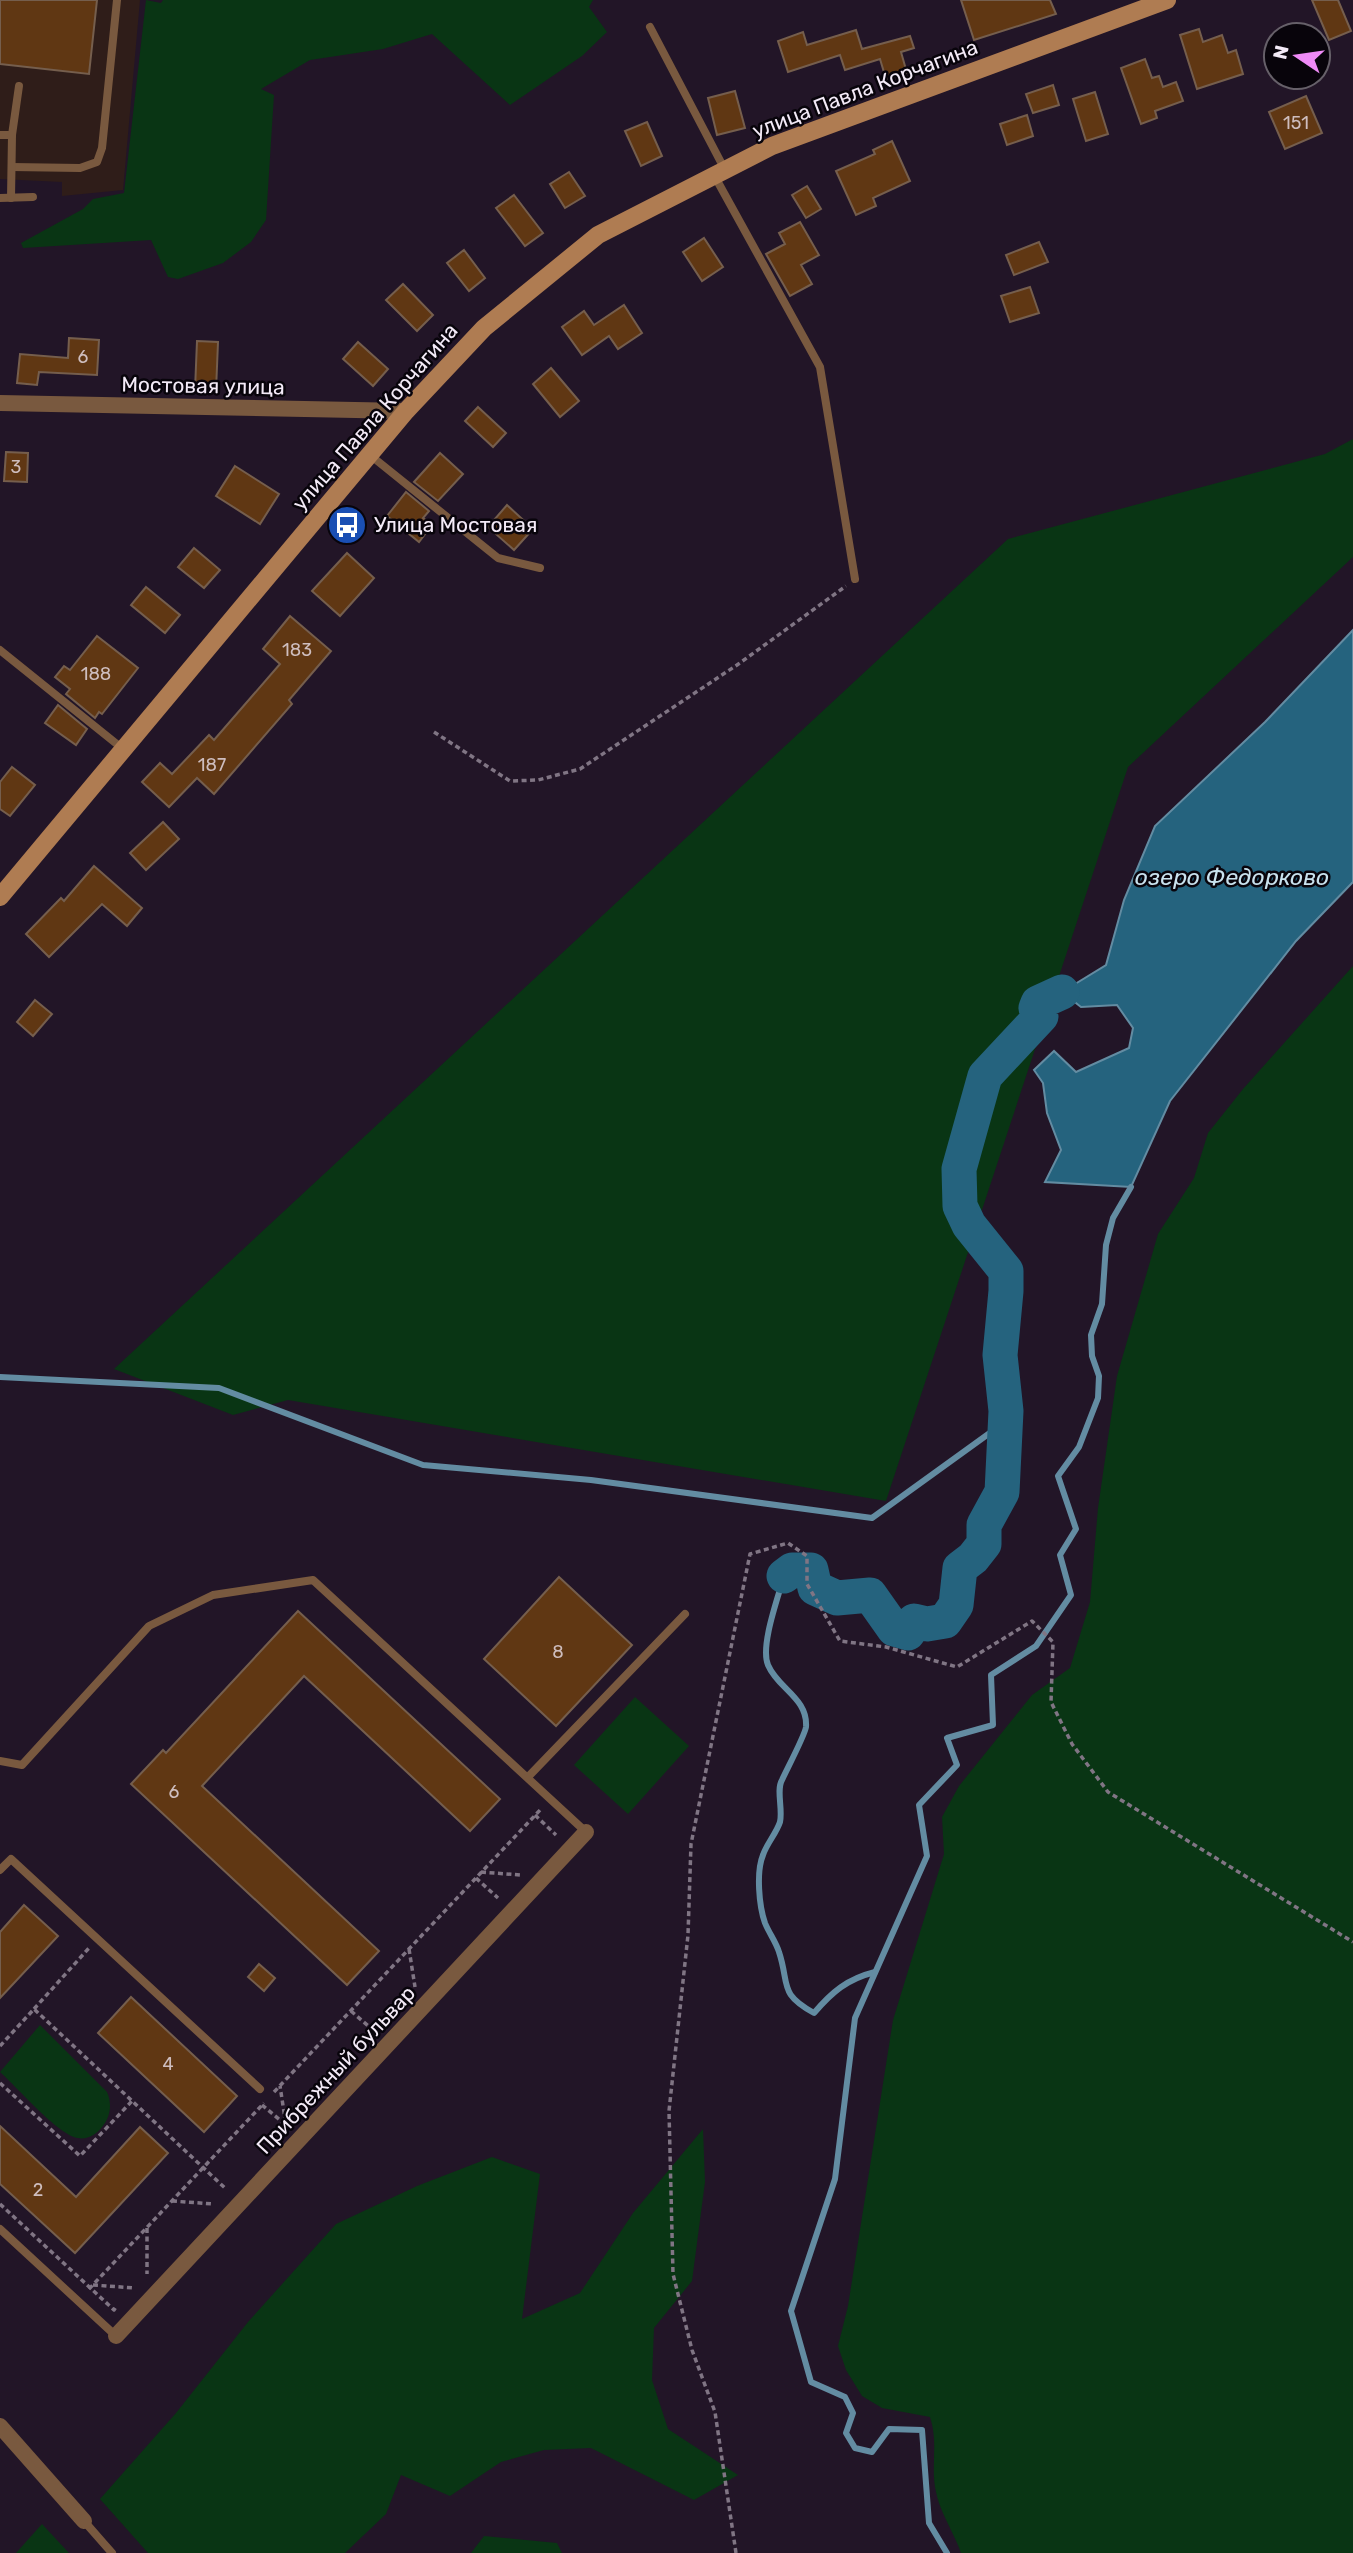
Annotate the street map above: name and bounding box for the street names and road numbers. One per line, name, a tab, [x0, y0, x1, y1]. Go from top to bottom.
street label: улица Павла Корчагина	[749, 34, 981, 143]
street label: улица Павла Корчагина	[287, 318, 463, 515]
street label: Мостовая улица	[121, 372, 285, 399]
street label: Прибрежный бульвар	[251, 1980, 420, 2159]

